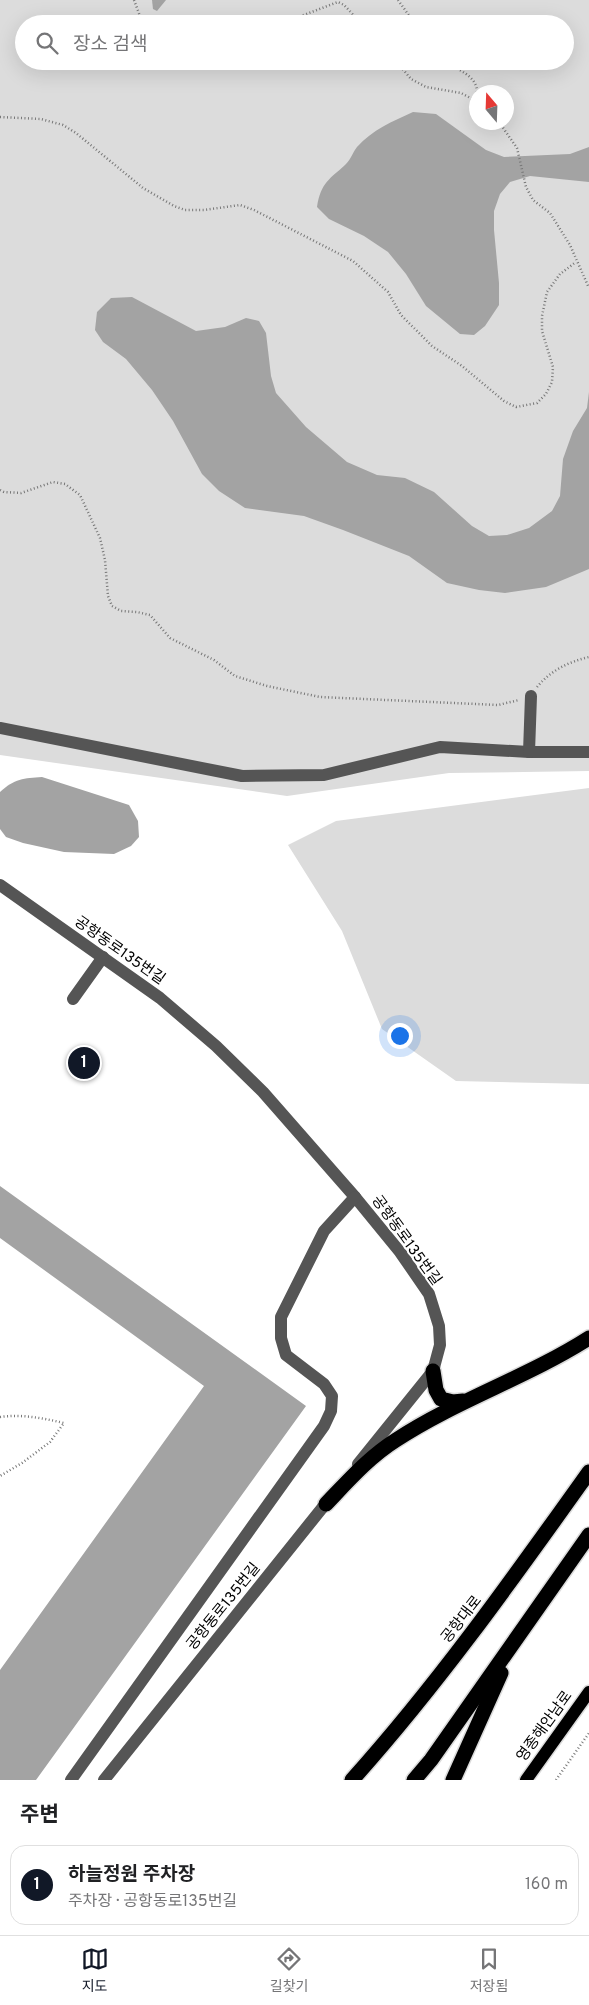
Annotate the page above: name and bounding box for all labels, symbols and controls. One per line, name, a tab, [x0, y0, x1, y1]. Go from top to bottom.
search box	[15, 15, 574, 70]
icon: search	[33, 29, 61, 57]
text: 장소 검색	[73, 33, 147, 57]
north arrow	[469, 85, 514, 130]
street label: 공항동로135번길	[70, 913, 168, 990]
your location	[387, 1023, 413, 1049]
pin: 1	[68, 1044, 100, 1082]
street label: 공항동로135번길	[367, 1192, 445, 1290]
street label: 공항동로135번길	[183, 1559, 265, 1654]
street label: 공항대로	[438, 1592, 487, 1648]
street label: 영종해안남로	[513, 1688, 577, 1766]
text: 주변	[20, 1802, 59, 1829]
text: 하늘정원 주차장	[68, 1863, 195, 1887]
text: 1	[34, 1875, 40, 1895]
text: 160 m	[525, 1875, 568, 1895]
text: 주차장 · 공항동로135번길	[68, 1892, 237, 1912]
tab: 지도	[81, 1945, 109, 1996]
tab: 길찾기	[270, 1945, 308, 1996]
tab: 저장됨	[470, 1945, 508, 1996]

